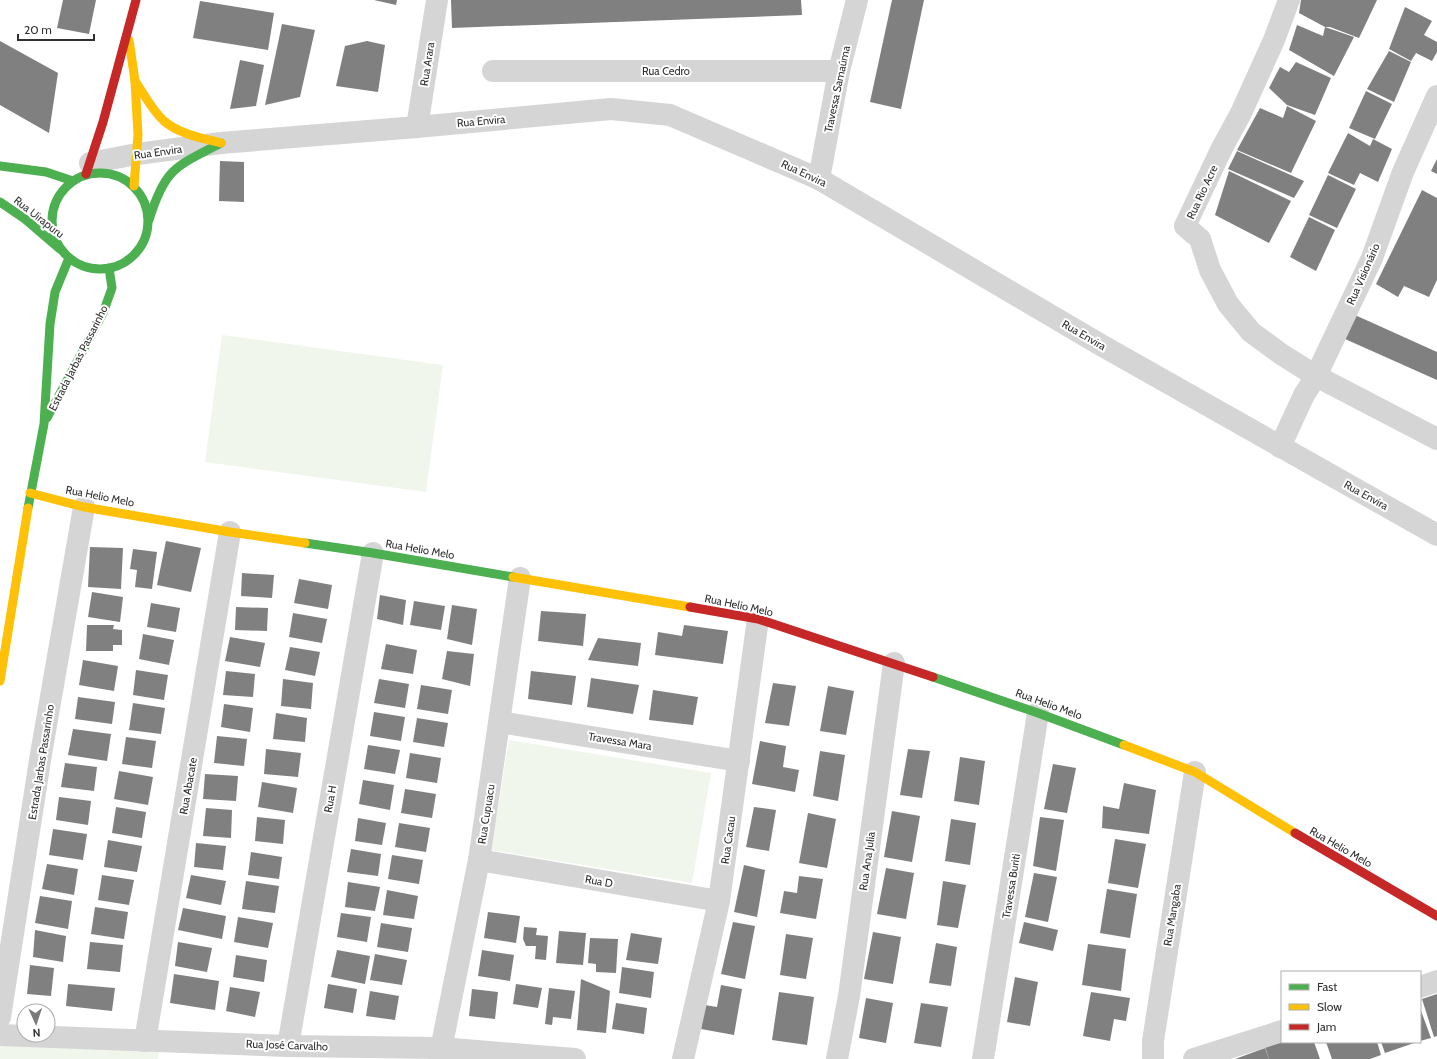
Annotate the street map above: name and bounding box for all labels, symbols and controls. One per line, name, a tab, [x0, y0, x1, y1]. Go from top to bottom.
scale bar	[18, 16, 94, 42]
text: 20 m	[24, 22, 52, 37]
street label: Rua Arara	[417, 40, 437, 87]
street label: Travessa Samaúma	[821, 44, 853, 134]
street label: Rua Cedro	[642, 64, 690, 78]
street label: Rua Envira	[456, 112, 506, 130]
street label: Rua Envira	[133, 142, 184, 162]
street label: Rua Envira	[779, 156, 830, 190]
street label: Rua Rio Acre	[1183, 162, 1221, 221]
street label: Rua Uirapuru	[11, 193, 67, 241]
street label: Rua Visionário	[1343, 241, 1383, 307]
street label: Estrada Jarbas Passarinho	[45, 303, 111, 413]
street label: Rua Envira	[1060, 317, 1109, 354]
street label: Rua Envira	[1341, 477, 1391, 513]
street label: Rua Helio Melo	[64, 482, 136, 510]
street label: Rua Helio Melo	[384, 536, 456, 562]
street label: Rua Helio Melo	[703, 591, 775, 619]
street label: Rua Helio Melo	[1014, 685, 1084, 723]
street label: Estrada Jarbas Passarinho	[25, 703, 57, 821]
street label: Travessa Mara	[587, 729, 653, 753]
street label: Rua Abacate	[176, 756, 200, 816]
street label: Rua Cupuacu	[474, 783, 498, 845]
street label: Rua H	[321, 784, 339, 814]
street label: Rua Cacau	[718, 815, 738, 865]
street label: Rua Helio Melo	[1307, 824, 1375, 870]
street label: Rua Ana Julia	[856, 830, 878, 891]
street label: Travessa Buriti	[999, 853, 1023, 919]
street label: Rua D	[584, 872, 614, 890]
street label: Rua Mangaba	[1160, 882, 1184, 947]
legend	[1281, 971, 1421, 1043]
text: Fast	[1317, 979, 1337, 994]
text: Slow	[1317, 999, 1342, 1014]
north arrow	[16, 1003, 56, 1043]
text: Jam	[1316, 1019, 1336, 1034]
text: N	[32, 1026, 41, 1040]
street label: Rua José Carvalho	[246, 1037, 328, 1053]

